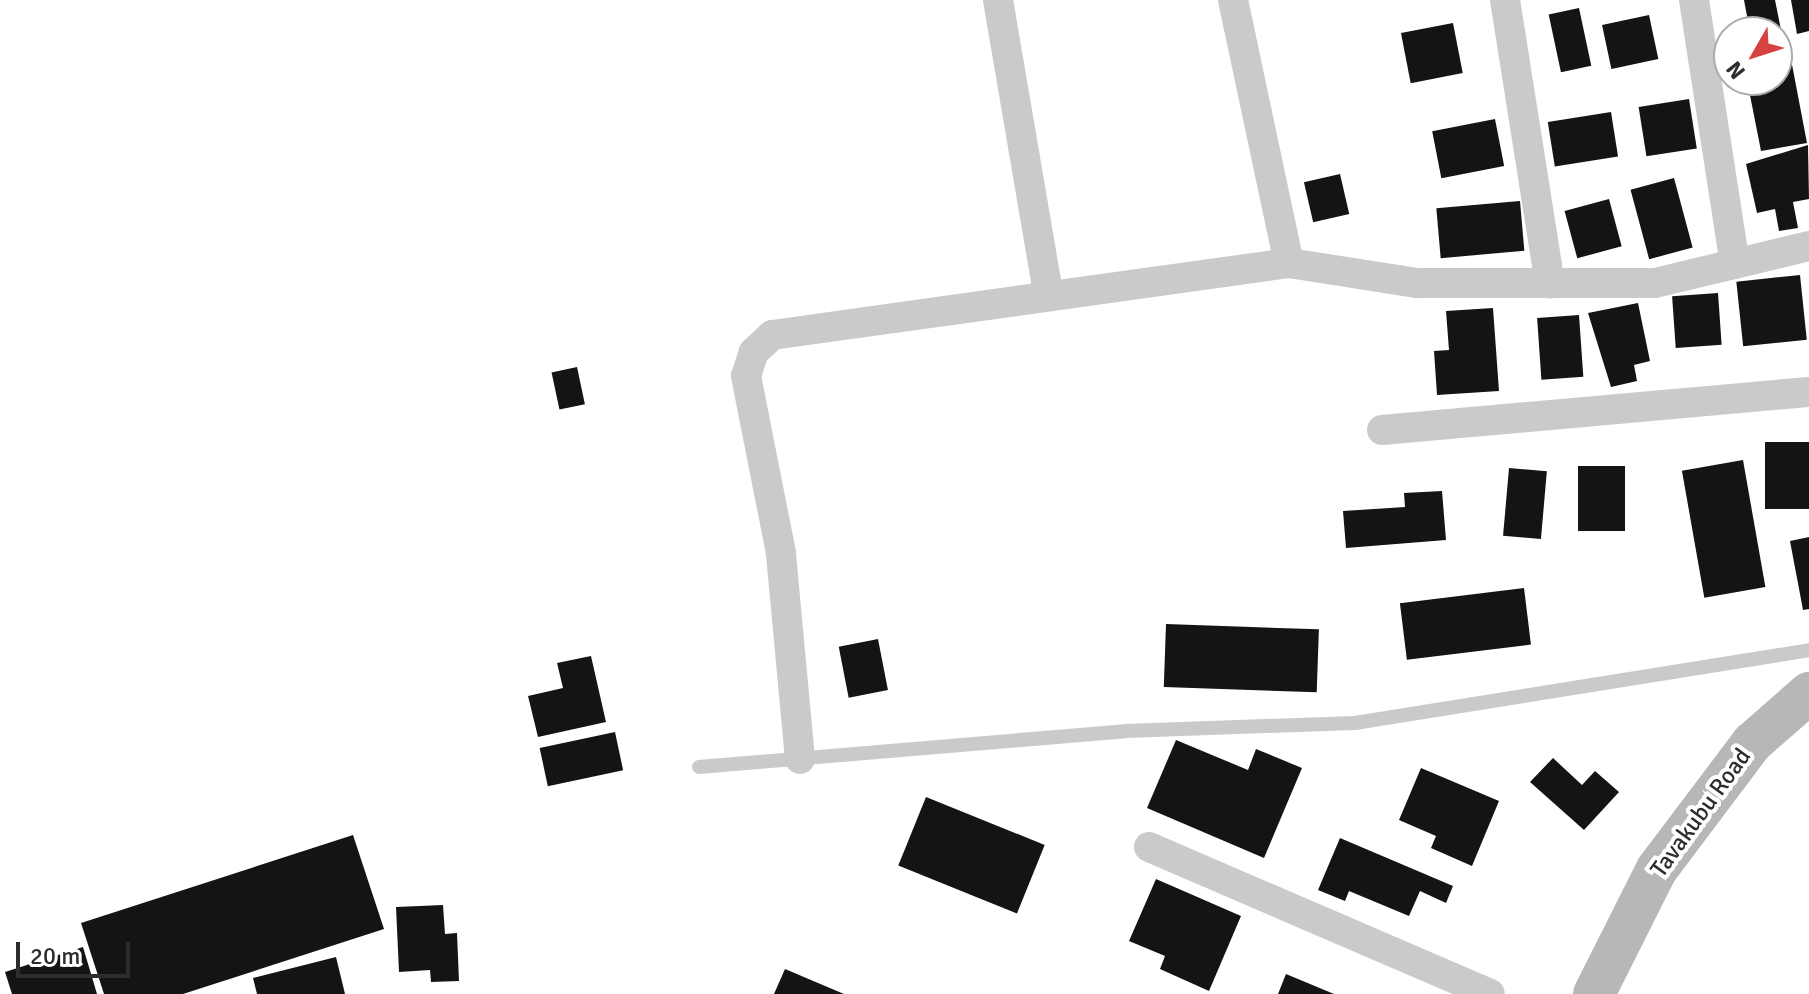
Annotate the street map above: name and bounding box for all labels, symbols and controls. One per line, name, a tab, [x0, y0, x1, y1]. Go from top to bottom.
north arrow	[1713, 16, 1793, 96]
text: N	[1720, 56, 1751, 85]
street label: Tavakubu Road	[1645, 743, 1757, 883]
scale bar	[20, 926, 134, 976]
text: 20 m	[30, 941, 80, 971]

